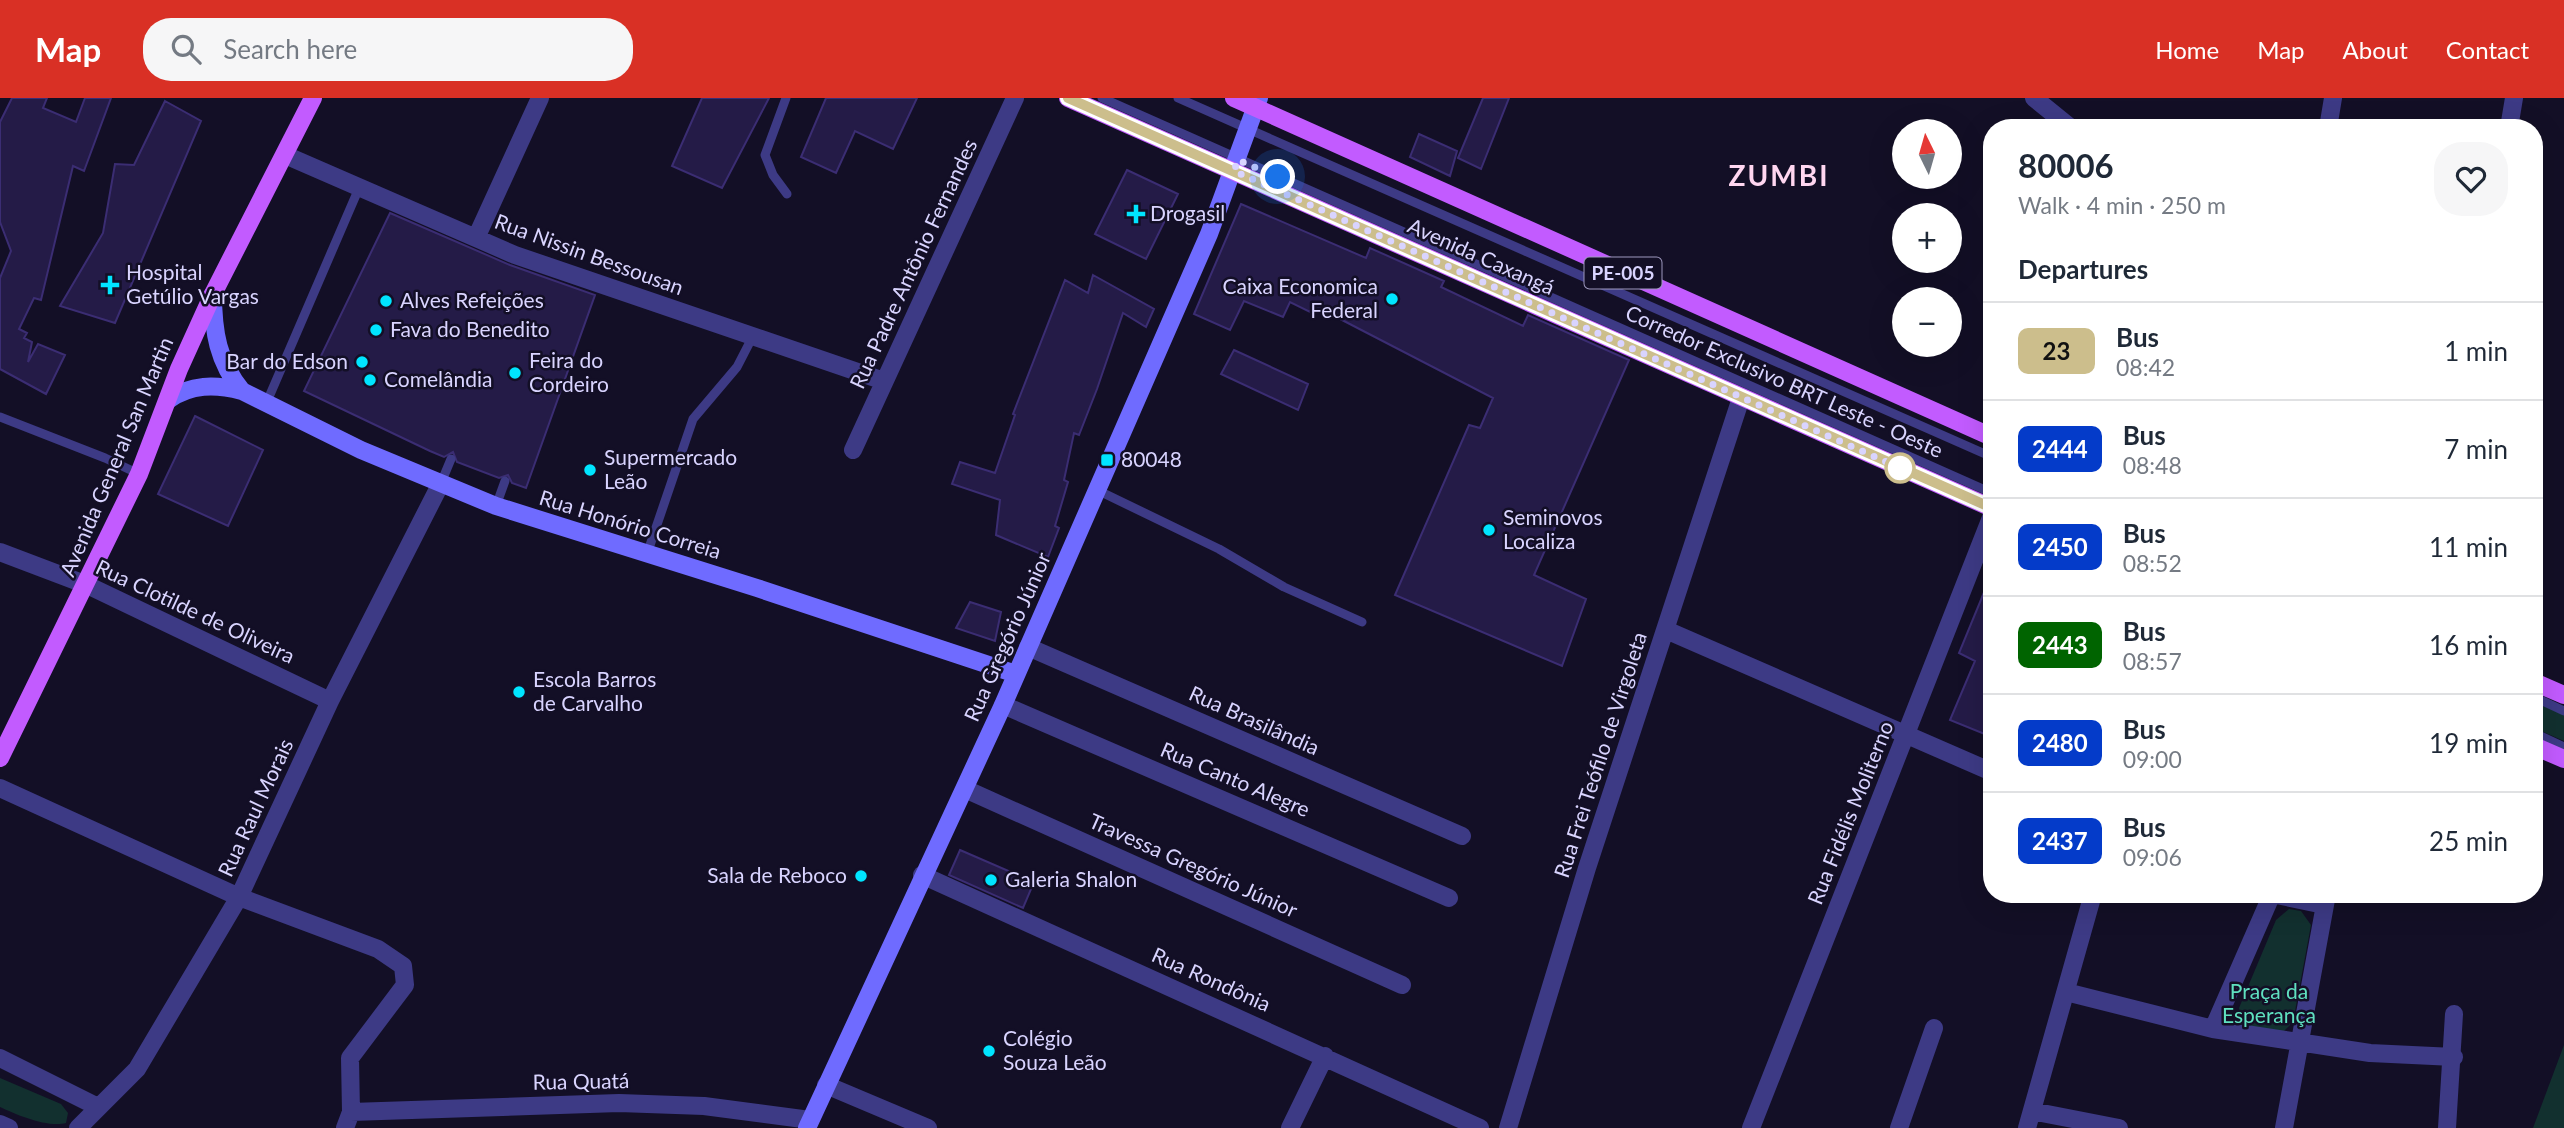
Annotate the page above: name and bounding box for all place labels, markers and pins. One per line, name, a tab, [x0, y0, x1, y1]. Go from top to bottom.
place label: Drogasil	[1150, 200, 1225, 225]
marker: Drogasil	[1128, 206, 1144, 222]
place label: Hospital Getúlio Vargas	[126, 259, 259, 308]
place label: Caixa Economica Federal	[1222, 273, 1378, 322]
marker: Hospital Getúlio Vargas	[100, 275, 120, 295]
place label: Alves Refeições	[400, 287, 544, 312]
marker: Caixa Economica Federal	[1384, 291, 1400, 307]
marker: Alves Refeições	[378, 293, 394, 309]
place label: Fava do Benedito	[390, 316, 550, 341]
marker: Fava do Benedito	[368, 322, 384, 338]
place label: Feira do Cordeiro	[529, 347, 609, 396]
place label: Bar do Edson	[226, 348, 348, 373]
marker: Bar do Edson	[354, 354, 370, 370]
marker: Feira do Cordeiro	[507, 365, 523, 381]
place label: Comelândia	[384, 366, 492, 391]
marker: Comelândia	[362, 372, 378, 388]
place label: Supermercado Leão	[604, 444, 737, 493]
place label: 80048	[1121, 446, 1182, 471]
marker: 80048	[1099, 452, 1115, 468]
unlabelled marker	[1885, 453, 1915, 483]
marker: Supermercado Leão	[582, 462, 598, 478]
place label: Seminovos Localiza	[1503, 504, 1603, 553]
marker: Seminovos Localiza	[1481, 522, 1497, 538]
place label: Escola Barros de Carvalho	[533, 666, 656, 715]
marker: Escola Barros de Carvalho	[511, 684, 527, 700]
place label: Sala de Reboco	[707, 862, 847, 887]
place label: Galeria Shalon	[1005, 866, 1137, 891]
marker: Sala de Reboco	[853, 868, 869, 884]
marker: Galeria Shalon	[983, 872, 999, 888]
place label: Colégio Souza Leão	[1003, 1025, 1107, 1074]
marker: Colégio Souza Leão	[981, 1043, 997, 1059]

